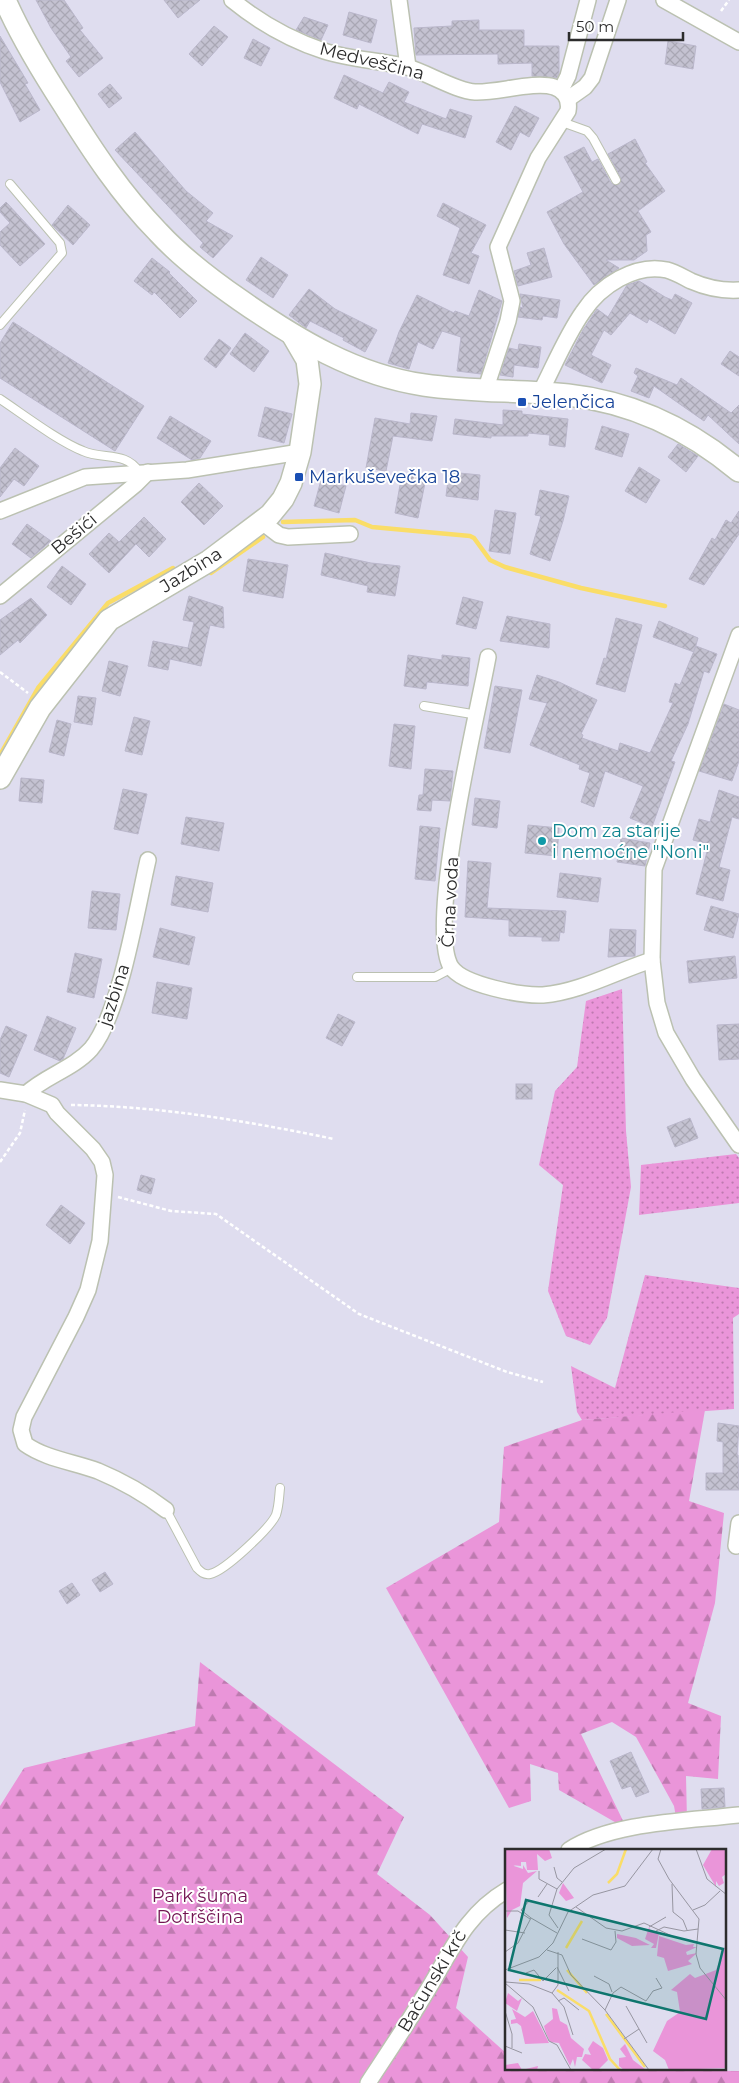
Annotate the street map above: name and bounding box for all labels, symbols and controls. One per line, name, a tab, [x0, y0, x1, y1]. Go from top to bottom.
scale bar	[569, 10, 683, 42]
text: 50 m	[576, 17, 614, 36]
street label: Medveščina	[317, 37, 427, 85]
place label: Jelenčica	[531, 391, 615, 413]
marker: Jelenčica	[516, 396, 528, 408]
place label: Markuševečka 18	[309, 466, 460, 488]
marker: Markuševečka 18	[293, 471, 305, 483]
street label: Bešići	[47, 509, 101, 559]
street label: Jazbina	[155, 542, 226, 598]
place label: Dom za starije i nemoćne "Noni"	[552, 820, 709, 863]
marker: Dom za starije i nemoćne "Noni"	[536, 835, 548, 847]
street label: Črna voda	[437, 856, 463, 948]
street label: jazbina	[93, 961, 134, 1031]
inset map	[505, 1849, 726, 2070]
park label: Park šuma Dotrščina	[152, 1885, 248, 1928]
street label: Bačunski krč	[393, 1926, 471, 2036]

